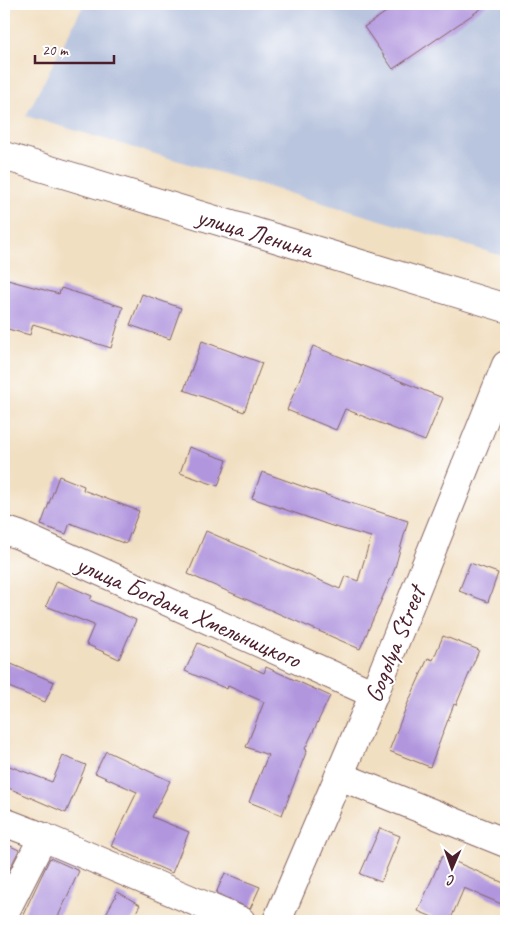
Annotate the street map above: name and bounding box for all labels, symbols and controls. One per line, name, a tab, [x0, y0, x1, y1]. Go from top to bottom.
scale bar	[35, 32, 114, 64]
text: 20 m	[42, 41, 69, 60]
street label: улица Ленина	[191, 200, 319, 266]
street label: улица Богдана Хмельницкого	[70, 547, 307, 676]
street label: Gogolya Street	[357, 578, 434, 707]
north arrow	[428, 842, 478, 892]
text: С	[446, 872, 455, 889]

